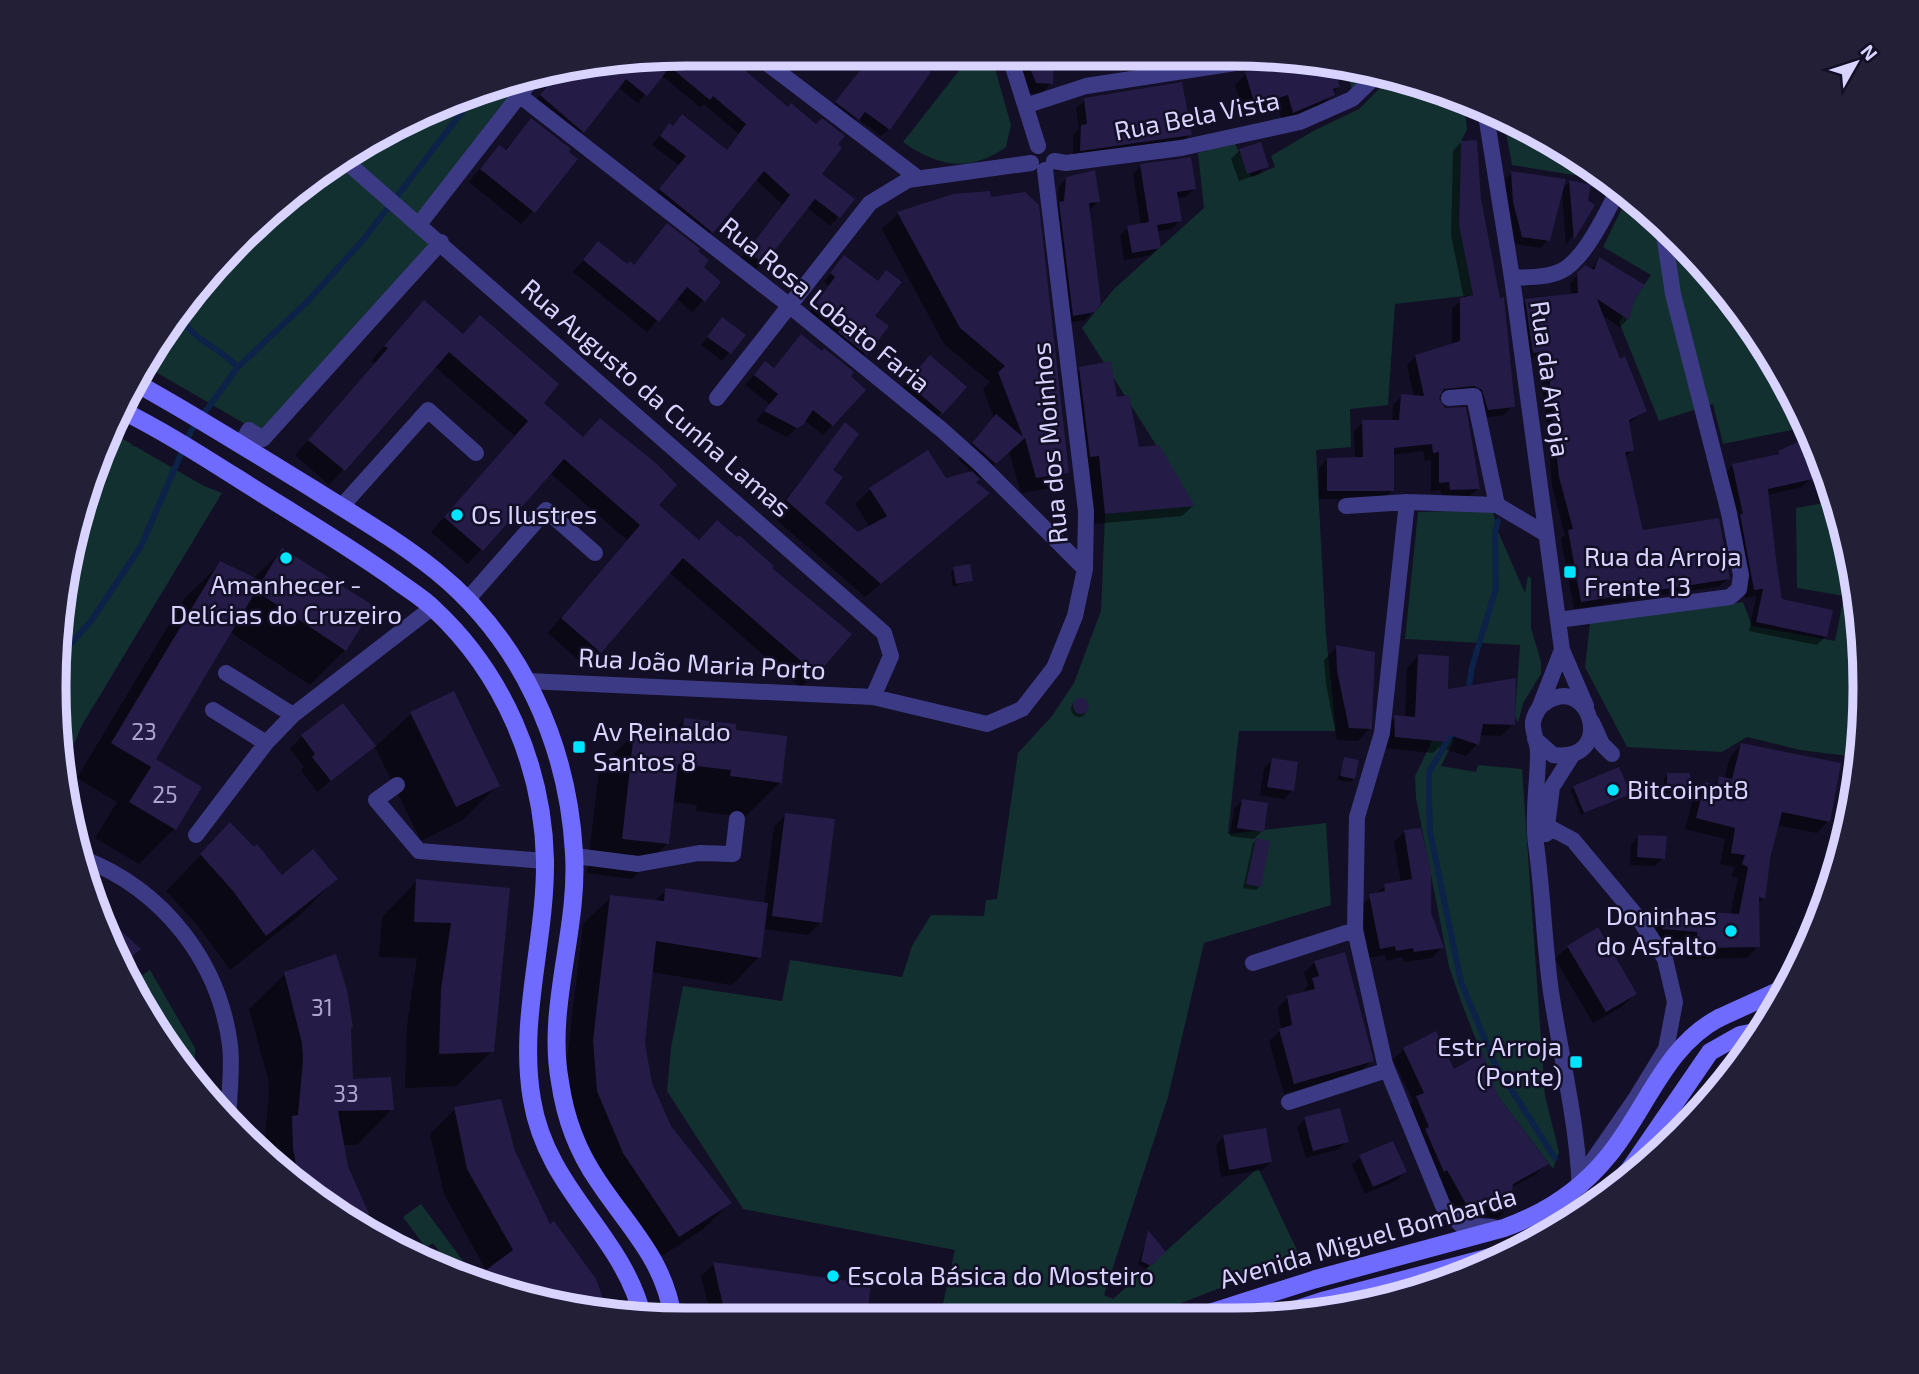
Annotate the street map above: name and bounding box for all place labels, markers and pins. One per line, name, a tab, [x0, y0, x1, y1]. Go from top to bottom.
place label: Os Ilustres	[471, 498, 597, 529]
marker: Os Ilustres	[449, 507, 465, 523]
place label: Rua da Arroja Frente 13	[1584, 540, 1742, 601]
marker: Amanhecer - Delícias do Cruzeiro	[278, 550, 294, 566]
marker: Rua da Arroja Frente 13	[1562, 564, 1578, 580]
place label: Amanhecer - Delícias do Cruzeiro	[170, 568, 402, 629]
place label: Av Reinaldo Santos 8	[593, 715, 731, 776]
marker: Av Reinaldo Santos 8	[571, 739, 587, 755]
place label: Bitcoinpt8	[1627, 773, 1749, 804]
marker: Bitcoinpt8	[1605, 782, 1621, 798]
place label: Doninhas do Asfalto	[1596, 899, 1717, 960]
marker: Doninhas do Asfalto	[1723, 923, 1739, 939]
place label: Estr Arroja (Ponte)	[1437, 1030, 1562, 1091]
marker: Estr Arroja (Ponte)	[1568, 1054, 1584, 1070]
place label: Escola Básica do Mosteiro	[847, 1259, 1154, 1290]
marker: Escola Básica do Mosteiro	[825, 1268, 841, 1284]

